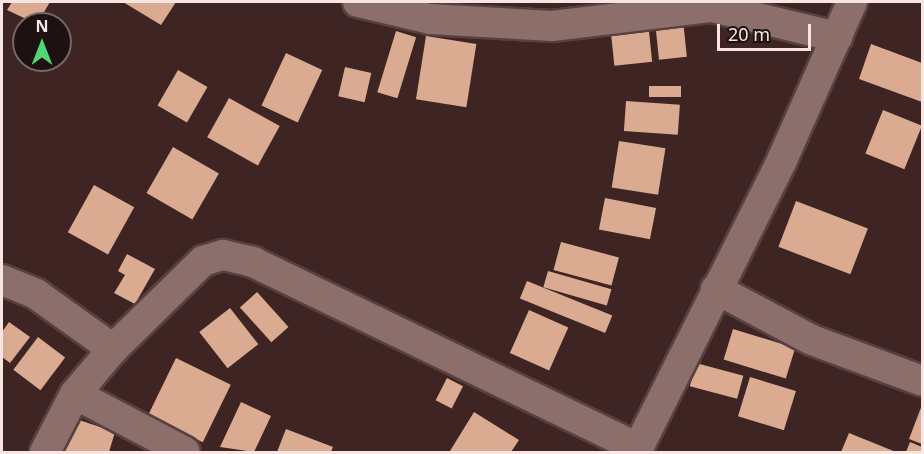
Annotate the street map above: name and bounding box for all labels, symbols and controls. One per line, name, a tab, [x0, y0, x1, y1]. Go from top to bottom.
north arrow	[12, 12, 72, 72]
scale bar	[720, 12, 814, 50]
text: N	[35, 15, 49, 37]
text: 20 m	[728, 22, 770, 46]

